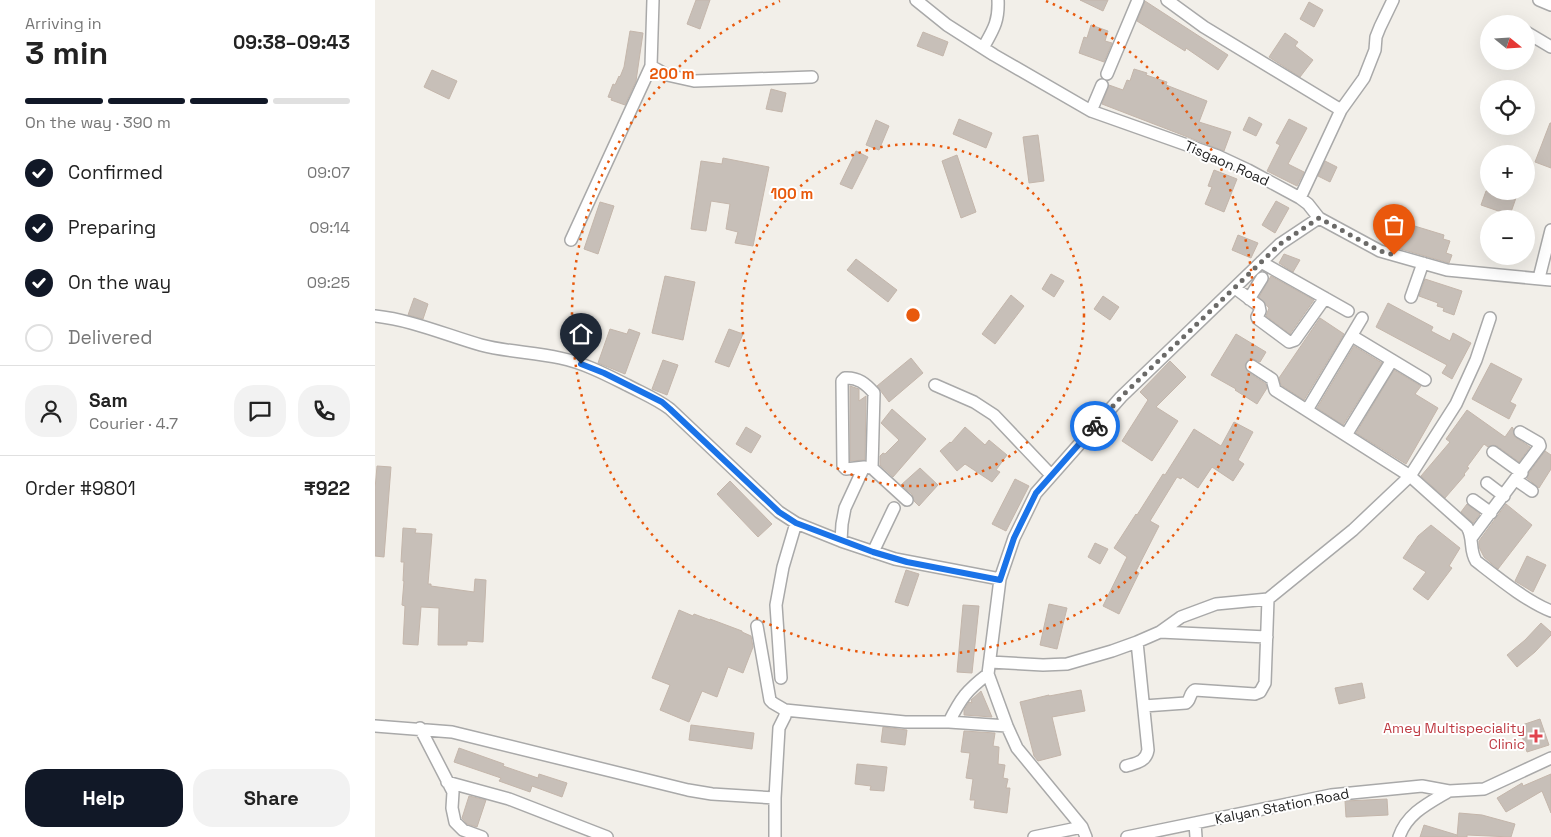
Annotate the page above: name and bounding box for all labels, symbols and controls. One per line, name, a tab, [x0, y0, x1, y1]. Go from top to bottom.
text: Arriving in	[25, 13, 102, 34]
north arrow	[1480, 15, 1535, 70]
map controls	[1480, 15, 1535, 265]
text: 09:38–09:43	[233, 30, 350, 55]
text: 3 min	[25, 33, 108, 73]
text: 200 m	[650, 64, 694, 83]
button: locate	[1480, 80, 1535, 135]
text: On the way · 390 m	[25, 112, 171, 133]
street label: Tisgaon Road	[1182, 136, 1272, 190]
button: +	[1480, 145, 1535, 200]
icon: check	[25, 159, 53, 187]
text: Confirmed	[68, 160, 163, 185]
text: 09:07	[307, 162, 350, 183]
text: 100 m	[771, 184, 813, 203]
pin	[1373, 204, 1415, 255]
button: −	[1480, 210, 1535, 265]
icon: bag	[1380, 211, 1408, 239]
icon: check	[25, 214, 53, 242]
text: Preparing	[68, 215, 156, 240]
text: 09:14	[309, 217, 350, 238]
icon: check	[25, 269, 53, 297]
text: On the way	[68, 270, 171, 295]
text: 09:25	[307, 272, 350, 293]
centre of rings	[904, 306, 922, 324]
pin	[560, 313, 602, 364]
icon: home	[567, 320, 595, 348]
text: Delivered	[68, 325, 153, 350]
button: person	[25, 385, 77, 437]
button: chat	[234, 385, 286, 437]
button: phone	[298, 385, 350, 437]
text: Sam	[89, 388, 128, 413]
courier	[1070, 401, 1120, 451]
icon: bike	[1081, 412, 1109, 440]
text: Courier · 4.7	[89, 413, 178, 434]
text: Order #9801	[25, 476, 136, 501]
text: ₹922	[304, 476, 350, 501]
place label: Amey Multispeciality Clinic	[1383, 719, 1525, 753]
marker: Amey Multispeciality Clinic	[1529, 729, 1543, 743]
button: Help	[25, 769, 183, 827]
button: Share	[193, 769, 350, 827]
street label: Kalyan Station Road	[1213, 784, 1351, 828]

